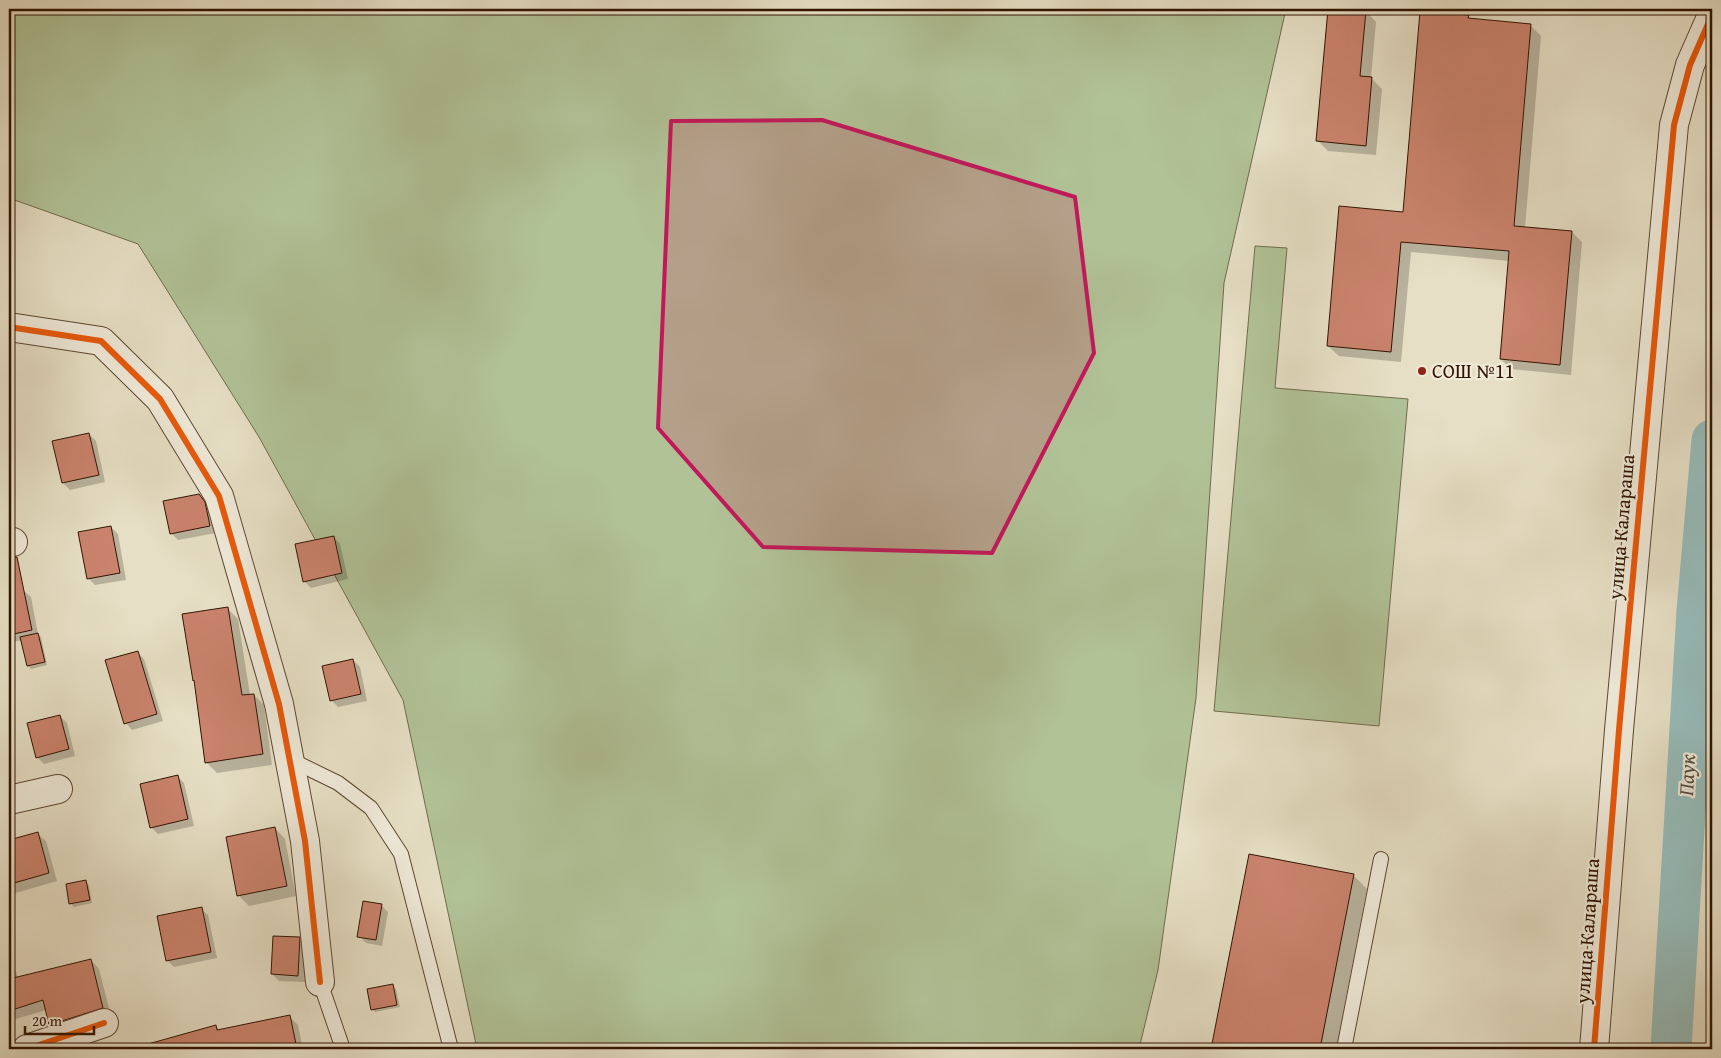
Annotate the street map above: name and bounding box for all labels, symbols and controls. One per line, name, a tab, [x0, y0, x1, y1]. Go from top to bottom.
place label: СОШ №11	[1432, 356, 1514, 385]
marker: СОШ №11	[1416, 365, 1428, 377]
street label: улица Калараша	[1600, 453, 1641, 602]
water label: Паук	[1670, 753, 1703, 797]
street label: улица Калараша	[1567, 857, 1606, 1006]
scale bar	[25, 1003, 94, 1035]
text: 20 m	[32, 1010, 63, 1031]

